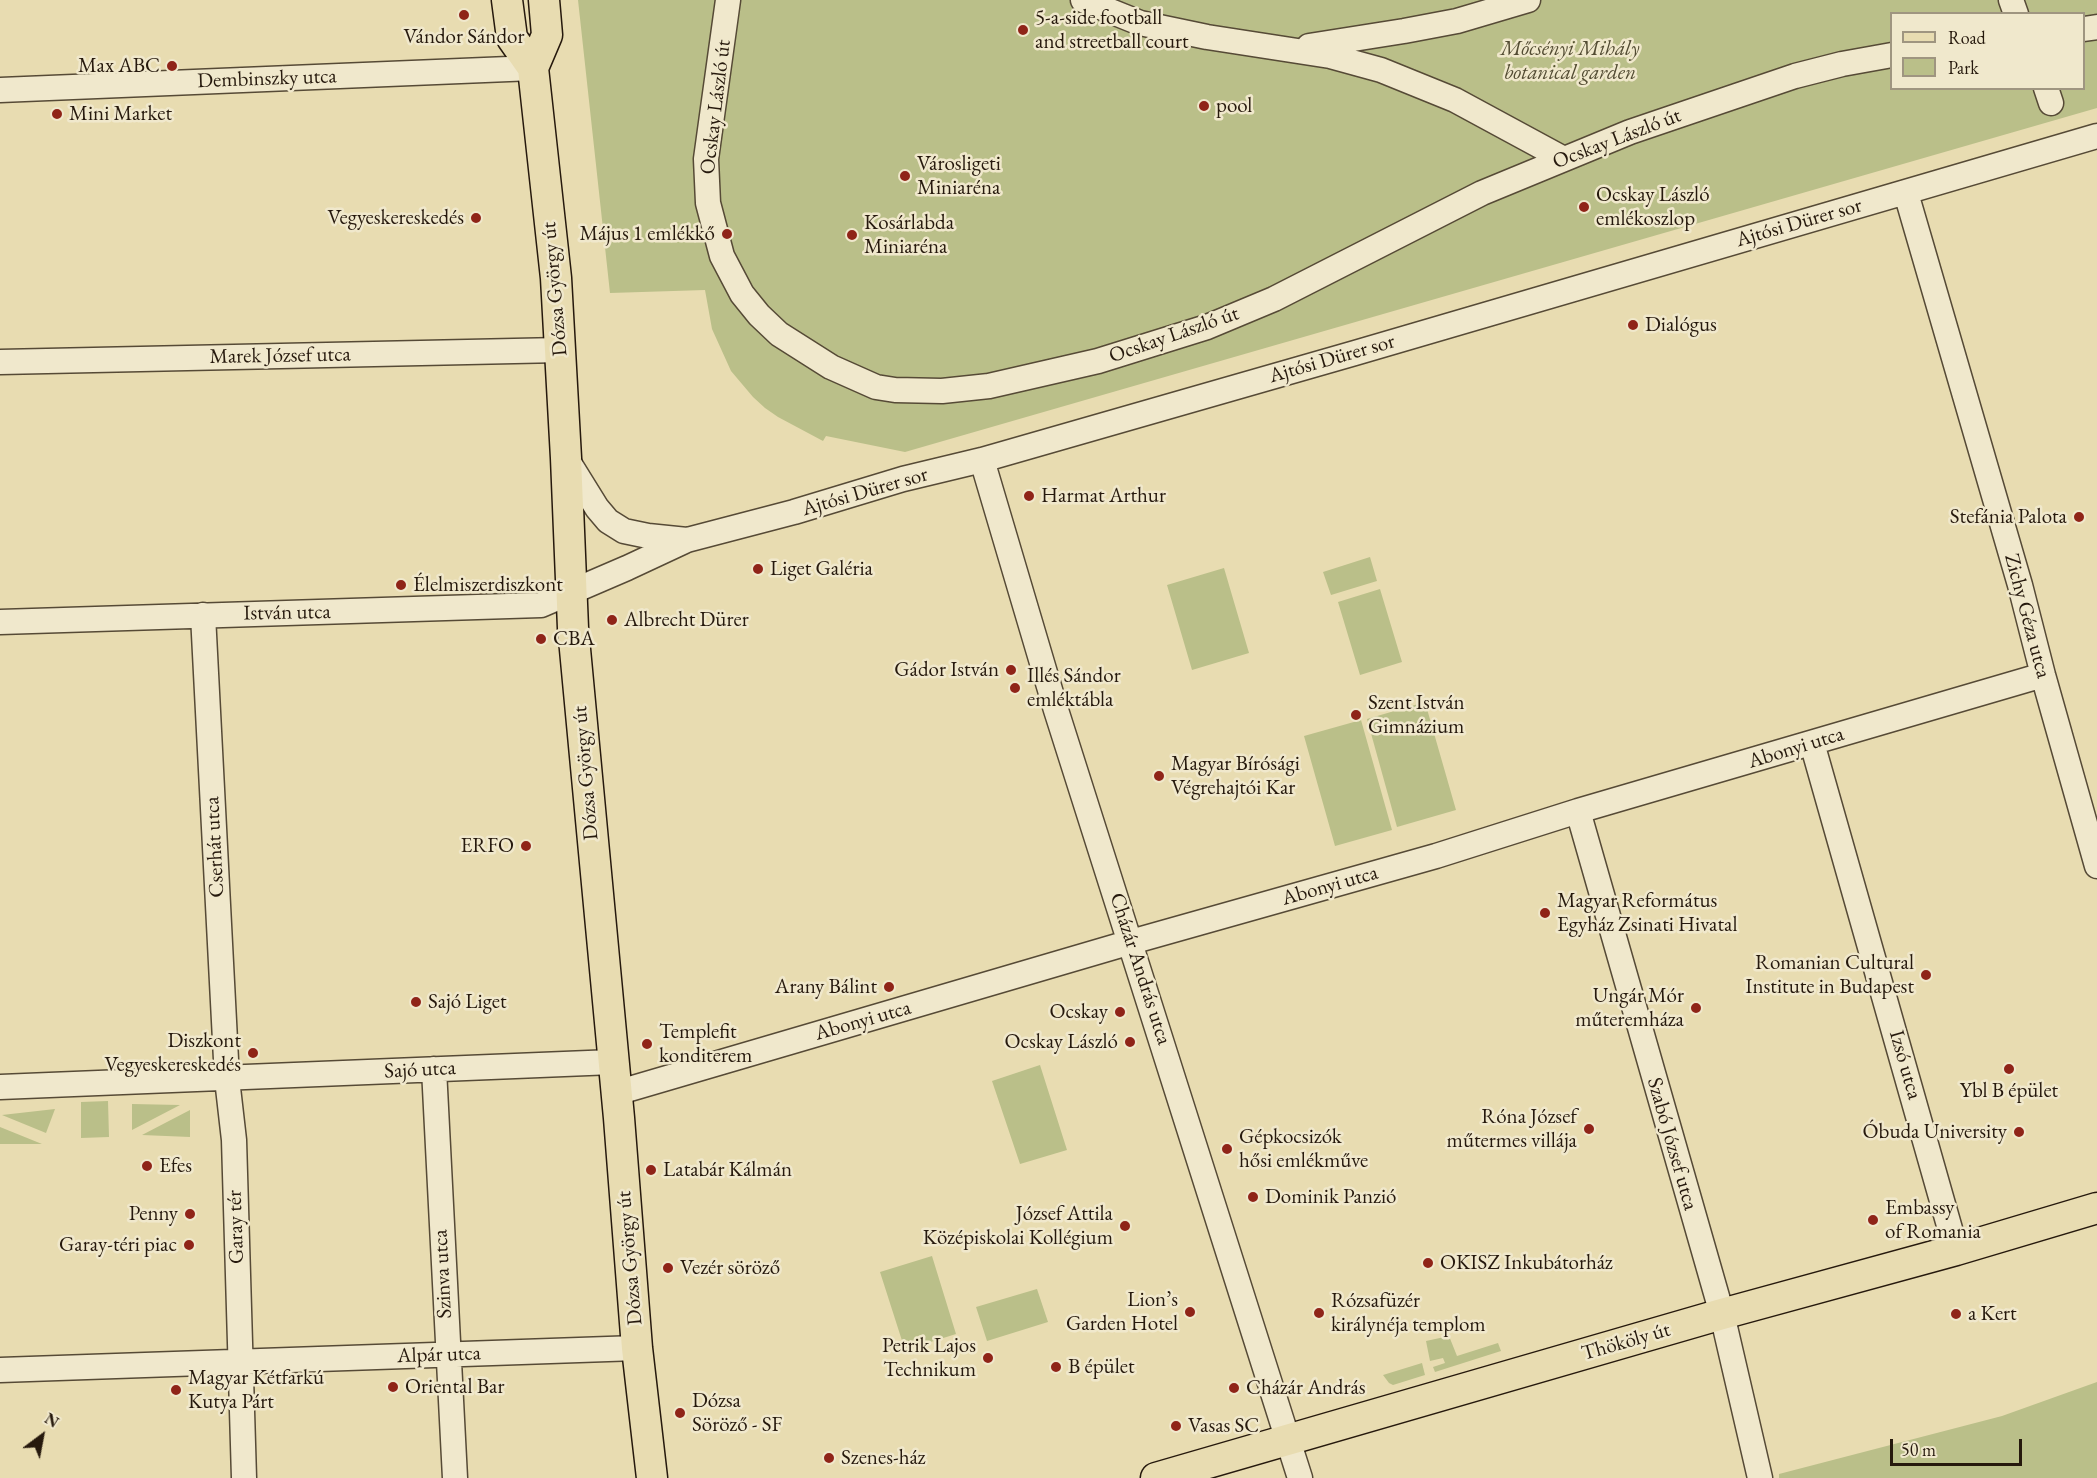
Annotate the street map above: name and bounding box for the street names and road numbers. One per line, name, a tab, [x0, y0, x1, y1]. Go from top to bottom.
street label: Ocskay László út	[695, 38, 737, 176]
street label: Dembinszky utca	[197, 64, 337, 94]
street label: Ocskay László út	[1549, 103, 1685, 175]
street label: Ajtósi Dürer sor	[1733, 193, 1865, 253]
street label: Dózsa György út	[537, 221, 573, 357]
street label: Ocskay László út	[1106, 301, 1242, 369]
street label: Ajtósi Dürer sor	[1266, 329, 1398, 389]
street label: Marek József utca	[209, 342, 351, 370]
street label: Ajtósi Dürer sor	[799, 462, 931, 522]
street label: Zichy Géza utca	[1998, 551, 2056, 681]
street label: István utca	[243, 600, 331, 626]
street label: Dózsa György út	[568, 705, 604, 841]
street label: Abonyi utca	[1745, 722, 1847, 774]
street label: Cserhát utca	[200, 796, 230, 898]
street label: Abonyi utca	[1279, 860, 1381, 912]
street label: Cházár András utca	[1104, 890, 1176, 1048]
street label: Abonyi utca	[812, 995, 914, 1047]
street label: Izsó utca	[1883, 1028, 1927, 1102]
street label: Sajó utca	[384, 1056, 456, 1084]
street label: Szabó József utca	[1641, 1075, 1703, 1213]
street label: Garay tér	[222, 1190, 250, 1264]
street label: Dózsa György út	[612, 1190, 648, 1326]
street label: Szinva utca	[428, 1229, 458, 1319]
street label: Thököly út	[1579, 1317, 1673, 1367]
street label: Alpár utca	[397, 1341, 481, 1369]

